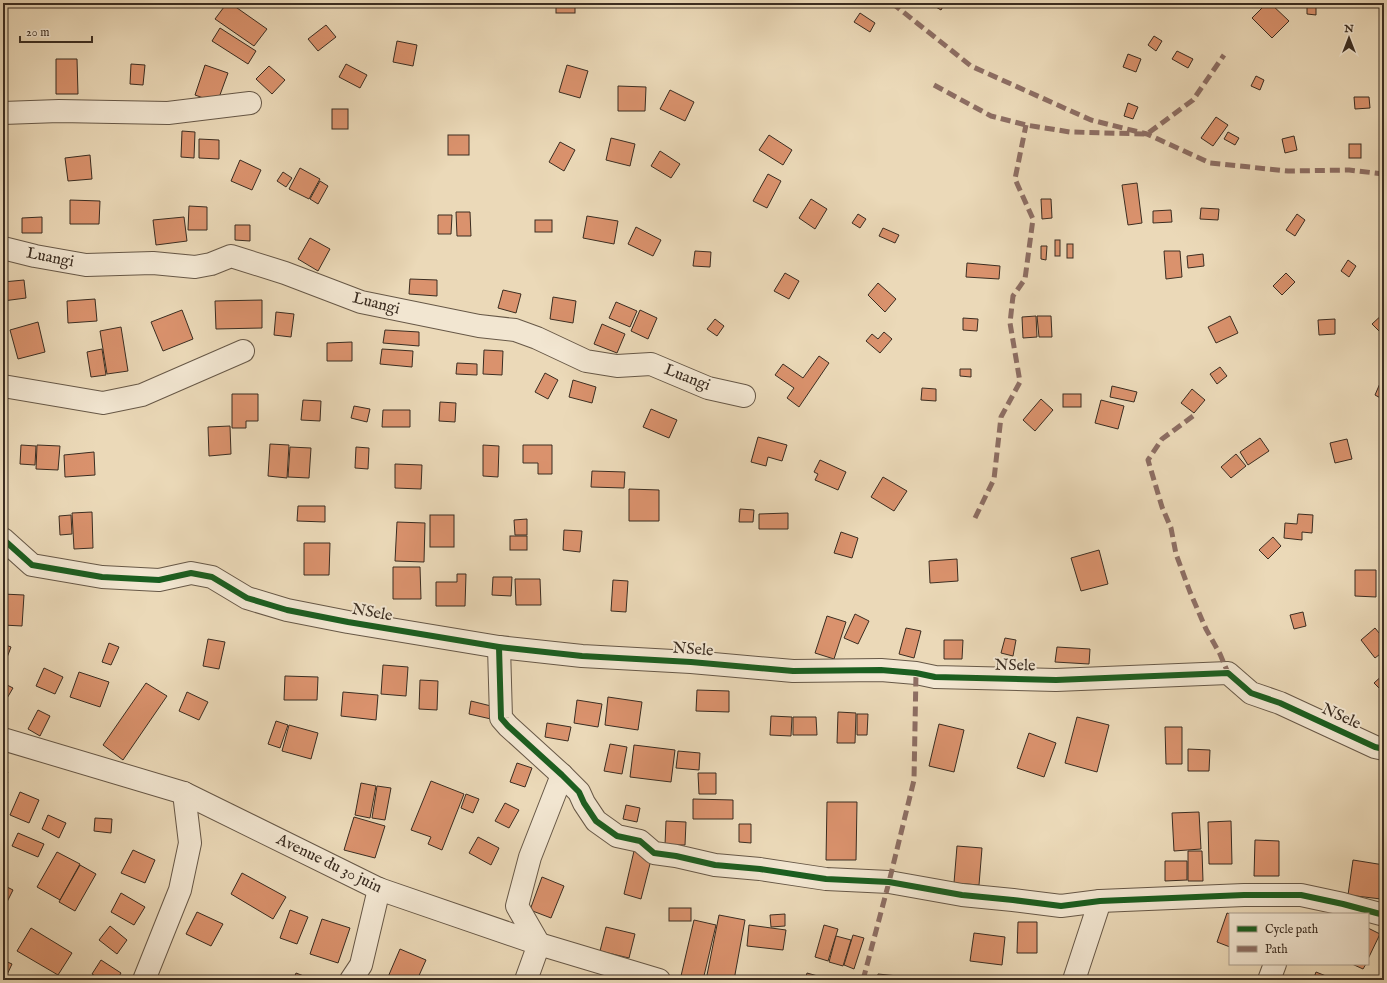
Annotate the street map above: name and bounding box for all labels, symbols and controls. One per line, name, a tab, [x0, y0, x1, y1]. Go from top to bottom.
scale bar	[20, 18, 92, 44]
north arrow	[1329, 18, 1369, 58]
text: N	[1343, 22, 1354, 36]
text: 20 m	[26, 25, 49, 40]
street label: Luangi	[24, 244, 76, 272]
street label: Luangi	[350, 288, 402, 320]
street label: Luangi	[661, 360, 713, 396]
street label: NSele	[350, 600, 394, 626]
street label: NSele	[672, 639, 714, 661]
street label: NSele	[994, 656, 1036, 676]
street label: NSele	[1318, 700, 1364, 734]
street label: Avenue du 30 juin	[272, 829, 385, 898]
legend	[1229, 913, 1369, 965]
text: Cycle path	[1265, 922, 1319, 938]
text: Path	[1265, 942, 1288, 957]

